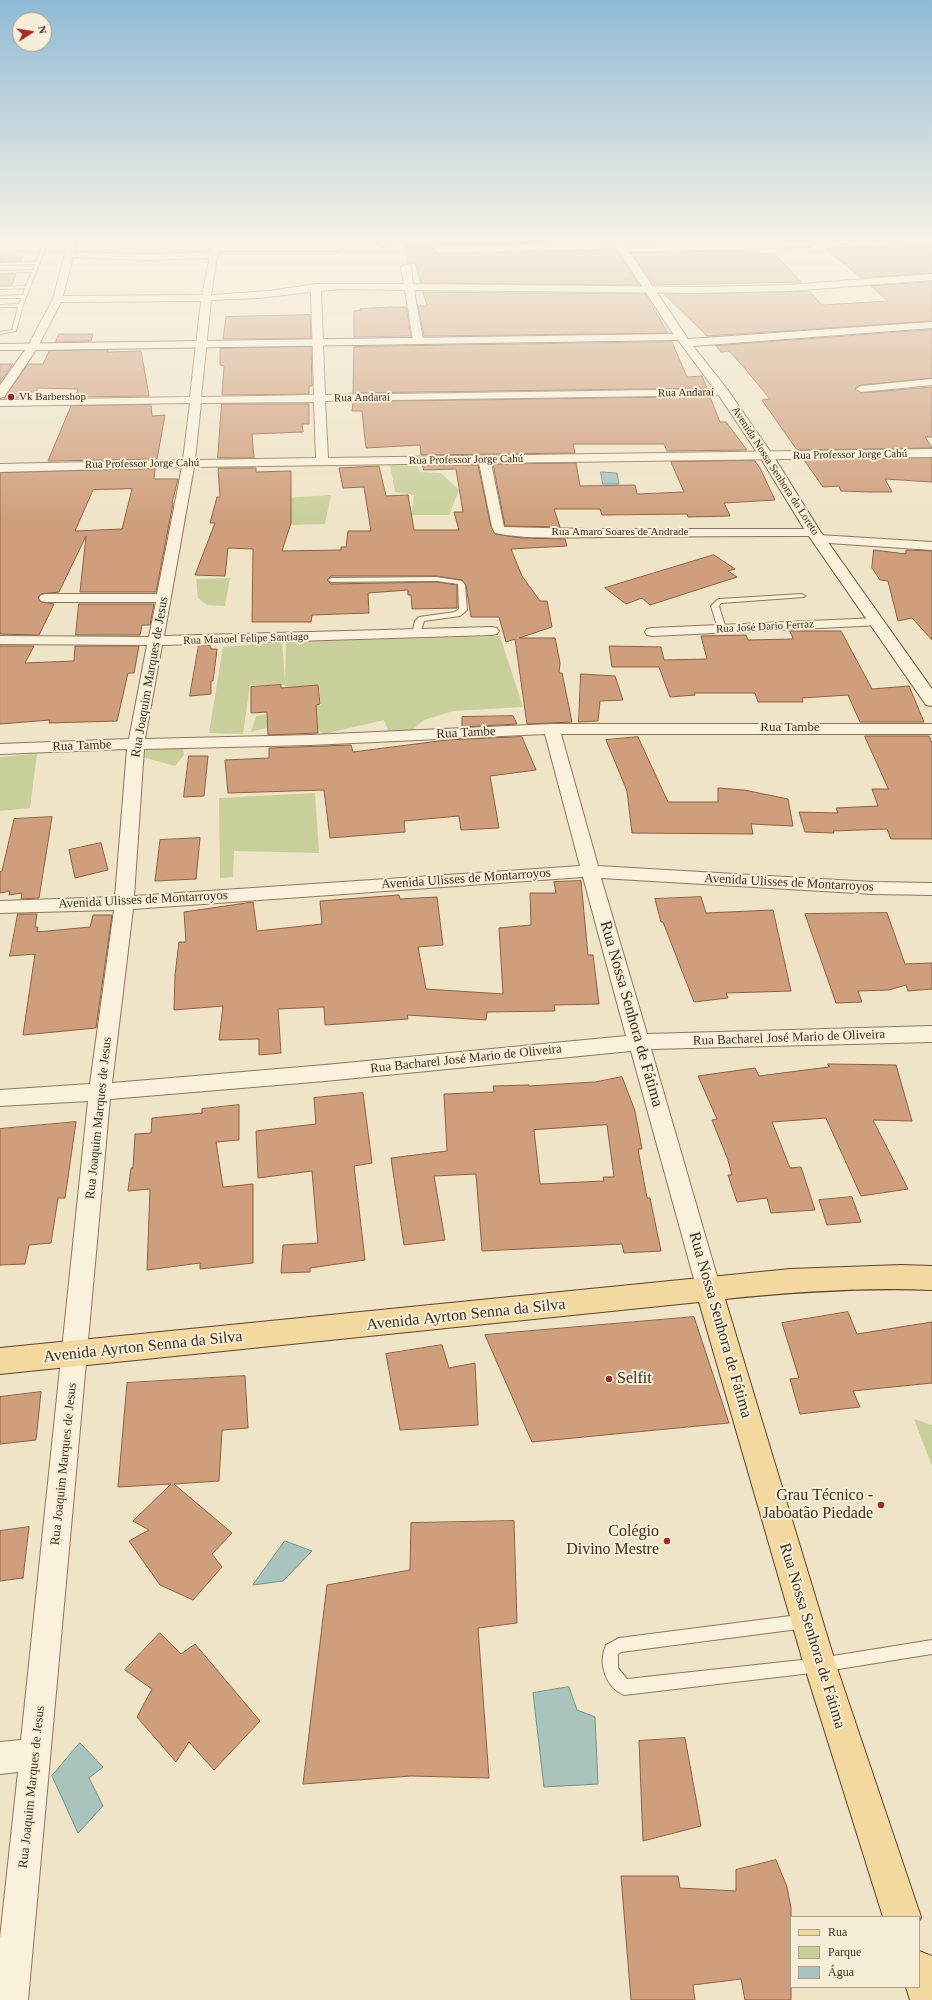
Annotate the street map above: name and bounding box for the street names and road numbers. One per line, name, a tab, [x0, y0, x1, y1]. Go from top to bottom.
street label: Rua Andaraí	[658, 386, 714, 400]
street label: Rua Andaraí	[334, 391, 390, 405]
street label: Avenida Nossa Senhora do Loreto	[728, 404, 822, 538]
street label: Rua Professor Jorge Cahú	[793, 447, 907, 463]
street label: Rua Professor Jorge Cahú	[409, 452, 523, 468]
street label: Rua Professor Jorge Cahú	[85, 456, 199, 472]
street label: Rua Amaro Soares de Andrade	[552, 525, 688, 539]
street label: Rua Joaquim Marques de Jesus	[128, 595, 172, 759]
street label: Rua José Dario Ferraz	[716, 618, 814, 636]
street label: Rua Manoel Felipe Santiago	[183, 630, 309, 648]
street label: Rua Tambe	[760, 720, 820, 736]
street label: Rua Tambe	[436, 724, 496, 742]
street label: Rua Tambe	[52, 737, 112, 755]
street label: Avenida Ulisses de Montarroyos	[381, 865, 551, 893]
street label: Avenida Ulisses de Montarroyos	[704, 871, 874, 895]
street label: Avenida Ulisses de Montarroyos	[58, 888, 228, 912]
street label: Rua Nossa Senhora de Fátima	[595, 919, 667, 1109]
street label: Rua Bacharel José Mario de Oliveira	[693, 1027, 885, 1049]
street label: Rua Joaquim Marques de Jesus	[83, 1036, 115, 1200]
street label: Rua Bacharel José Mario de Oliveira	[370, 1041, 562, 1077]
street label: Rua Nossa Senhora de Fátima	[684, 1230, 756, 1420]
street label: Avenida Ayrton Senna da Silva	[366, 1295, 566, 1335]
street label: Avenida Ayrton Senna da Silva	[43, 1327, 243, 1367]
street label: Rua Joaquim Marques de Jesus	[48, 1382, 80, 1546]
street label: Rua Nossa Senhora de Fátima	[775, 1541, 849, 1731]
street label: Rua Joaquim Marques de Jesus	[16, 1705, 48, 1869]

